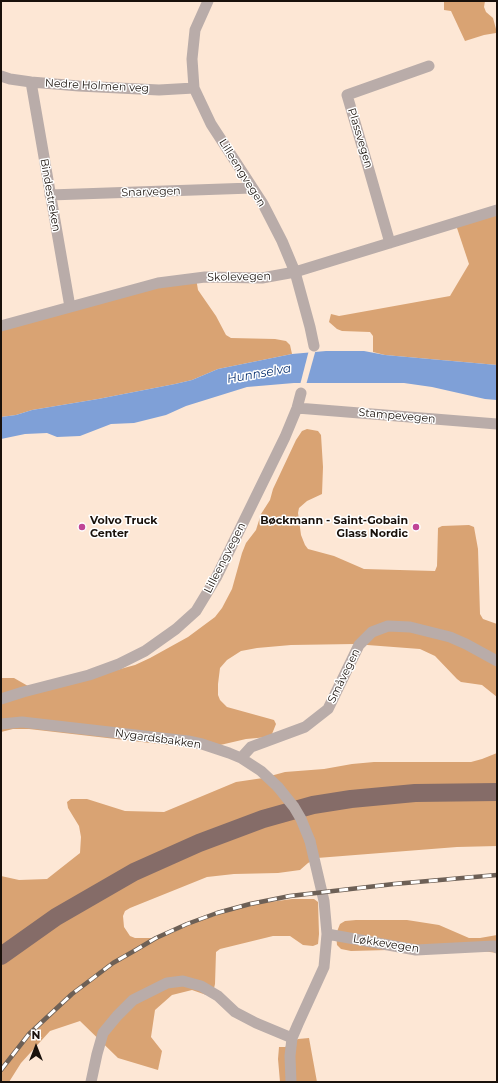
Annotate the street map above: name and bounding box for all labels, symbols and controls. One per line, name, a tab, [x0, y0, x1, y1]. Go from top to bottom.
street label: Nedre Holmen veg	[45, 77, 149, 95]
street label: Plassvegen	[345, 106, 375, 170]
street label: Lilleengvegen	[216, 137, 268, 209]
street label: Bindestreken	[37, 157, 63, 233]
street label: Snarvegen	[121, 184, 181, 200]
street label: Skolevegen	[207, 270, 271, 284]
water label: Hunnselva	[226, 361, 292, 387]
street label: Stampevegen	[358, 406, 436, 426]
place label: Volvo Truck Center	[90, 514, 157, 540]
place label: Bøckmann - Saint-Gobain Glass Nordic	[260, 514, 408, 540]
street label: Lilleengvegen	[201, 520, 249, 596]
marker: Volvo Truck Center	[77, 522, 87, 532]
marker: Bøckmann - Saint-Gobain Glass Nordic	[411, 522, 421, 532]
street label: Småvegen	[325, 647, 363, 705]
street label: Nygardsbakken	[114, 726, 202, 752]
street label: Løkkevegen	[352, 932, 420, 956]
north arrow	[16, 1027, 56, 1067]
text: N	[32, 1028, 40, 1042]

